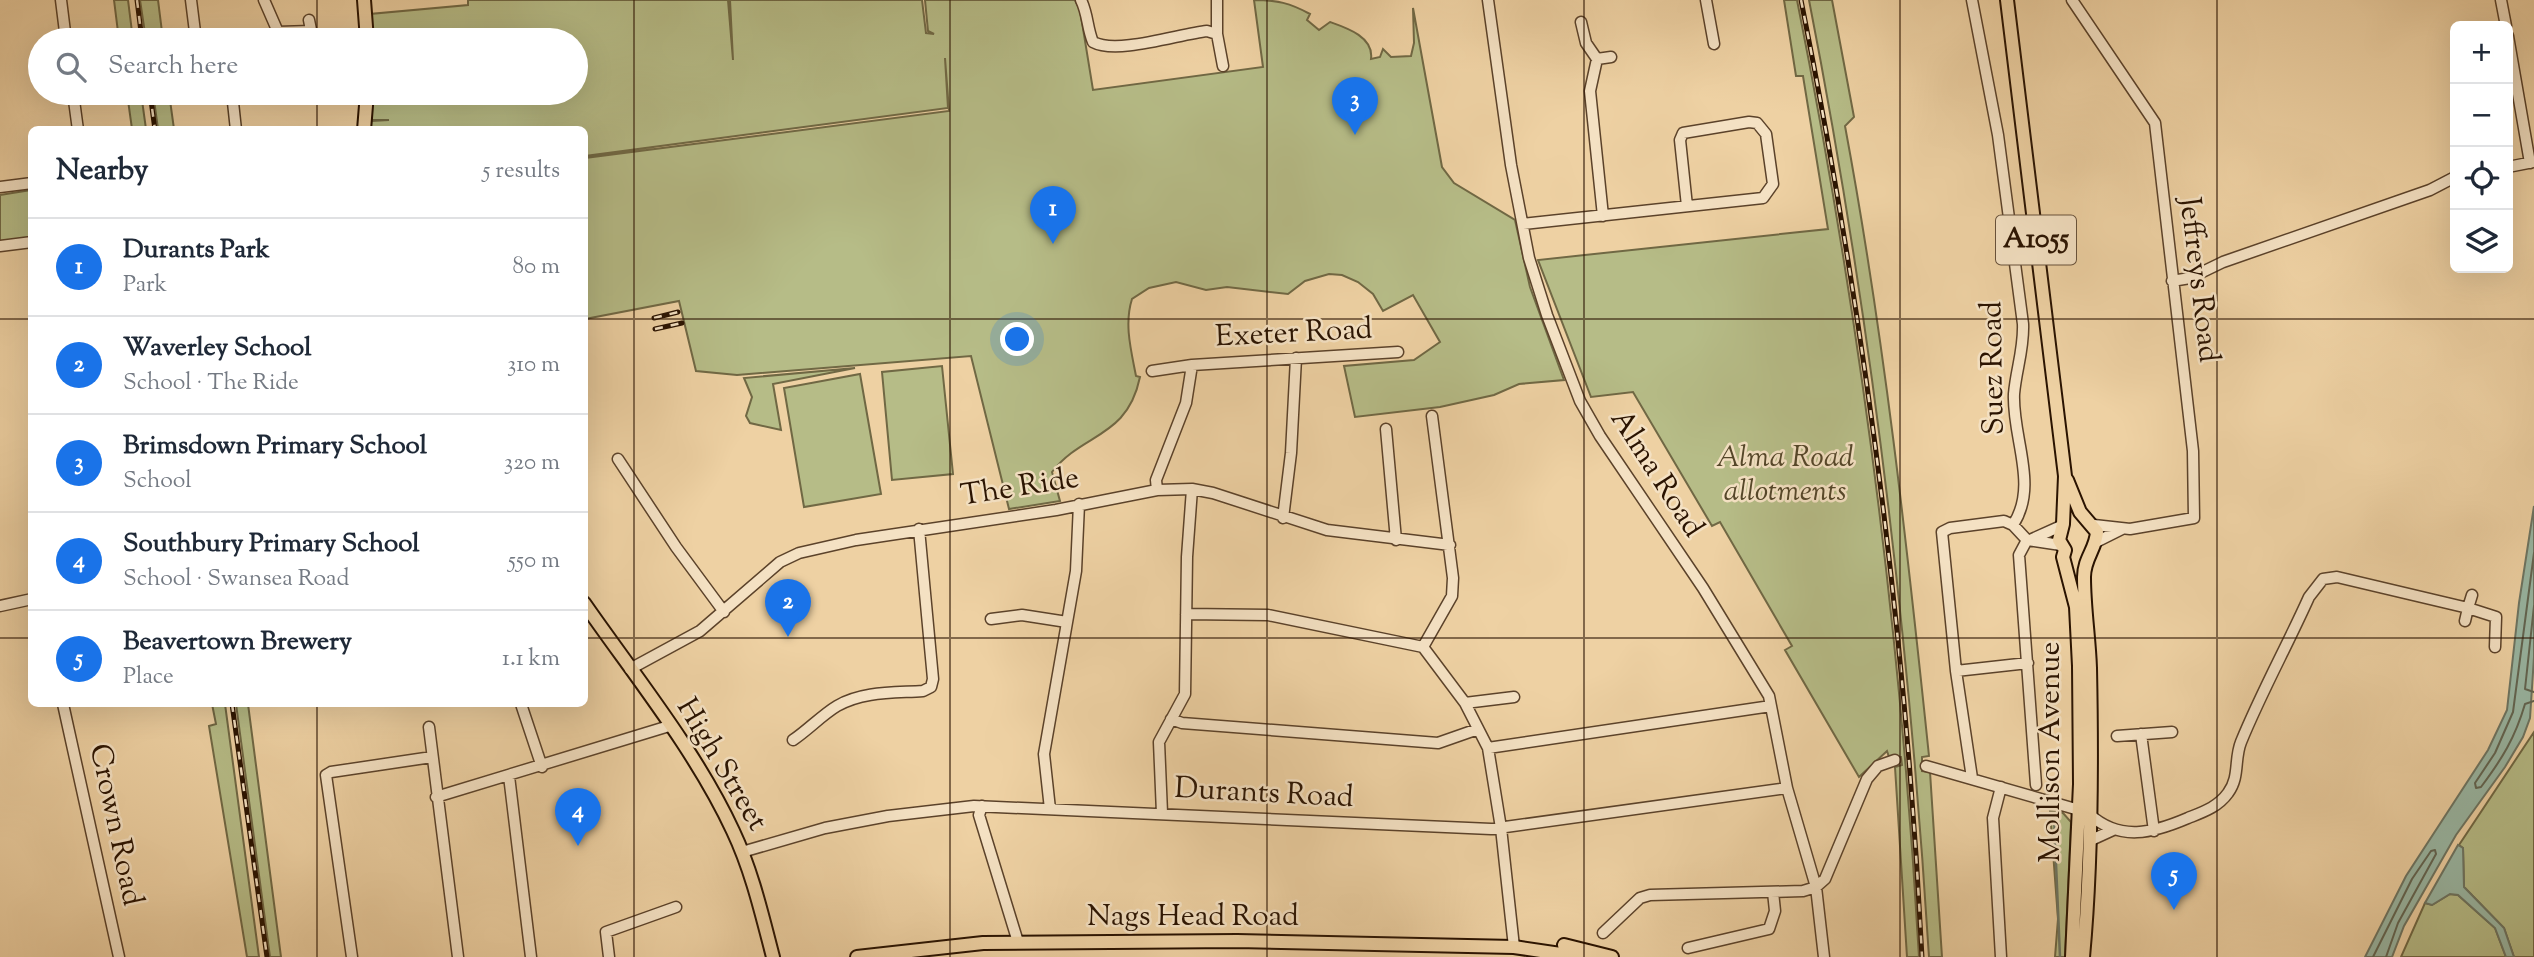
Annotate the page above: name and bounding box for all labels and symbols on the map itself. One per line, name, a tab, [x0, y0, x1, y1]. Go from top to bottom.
pin: 3	[1332, 77, 1378, 135]
pin: 1	[1030, 186, 1076, 244]
street label: Jeffreys Road	[2166, 193, 2229, 365]
road number: A1055	[1996, 216, 2076, 264]
street label: Suez Road	[1971, 300, 2017, 436]
street label: Exeter Road	[1214, 308, 1374, 360]
your location	[1000, 322, 1034, 356]
street label: Alma Road	[1598, 401, 1714, 547]
park label: Alma Road allotments	[1716, 437, 1854, 514]
street label: The Ride	[958, 457, 1082, 519]
pin: 2	[765, 579, 811, 637]
street label: Mollison Avenue	[2030, 641, 2073, 863]
street label: High Street	[664, 690, 778, 840]
street label: Crown Road	[77, 740, 153, 910]
street label: Durants Road	[1173, 768, 1355, 820]
pin: 4	[555, 788, 601, 846]
pin: 5	[2151, 852, 2197, 910]
street label: Nags Head Road	[1087, 896, 1299, 939]

